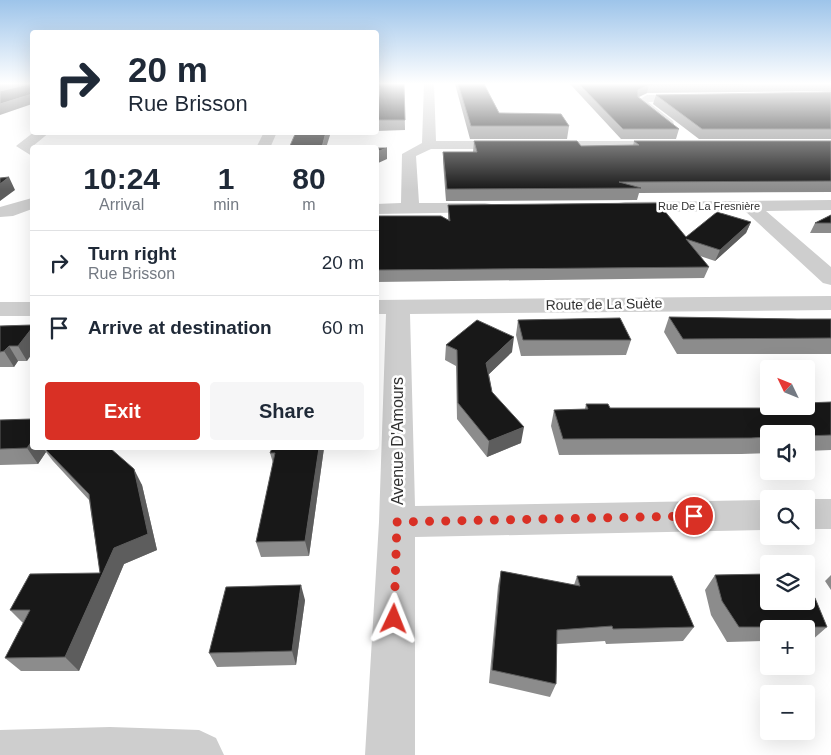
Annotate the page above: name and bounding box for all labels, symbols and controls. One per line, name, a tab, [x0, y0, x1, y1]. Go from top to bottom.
icon: right	[45, 50, 110, 115]
text: 20 m	[128, 50, 208, 89]
text: Rue Brisson	[128, 91, 248, 116]
text: 10:24	[83, 162, 160, 195]
text: 1	[218, 162, 235, 195]
text: 80	[292, 162, 326, 195]
text: Arrival	[99, 196, 144, 213]
text: min	[213, 196, 239, 213]
text: m	[302, 196, 316, 213]
street label: Rue De La Fresnière	[658, 200, 760, 212]
text: Turn right	[88, 243, 176, 264]
icon: right	[45, 249, 73, 277]
text: 20 m	[322, 252, 364, 273]
text: Rue Brisson	[88, 265, 175, 282]
street label: Route de La Suète	[545, 295, 663, 313]
icon: arrive	[45, 314, 73, 342]
text: Arrive at destination	[88, 317, 272, 338]
text: 60 m	[322, 317, 364, 338]
north arrow	[760, 360, 815, 415]
map controls	[760, 360, 815, 740]
street label: Avenue D'Amours	[389, 377, 406, 505]
button: Exit	[45, 382, 200, 440]
button: Share	[210, 382, 364, 440]
button: sound	[760, 425, 815, 480]
button: search	[760, 490, 815, 545]
pin	[673, 495, 715, 537]
icon: arrive	[680, 502, 708, 530]
button: layers	[760, 555, 815, 610]
position arrow	[367, 592, 419, 644]
button: +	[760, 620, 815, 675]
button: −	[760, 685, 815, 740]

